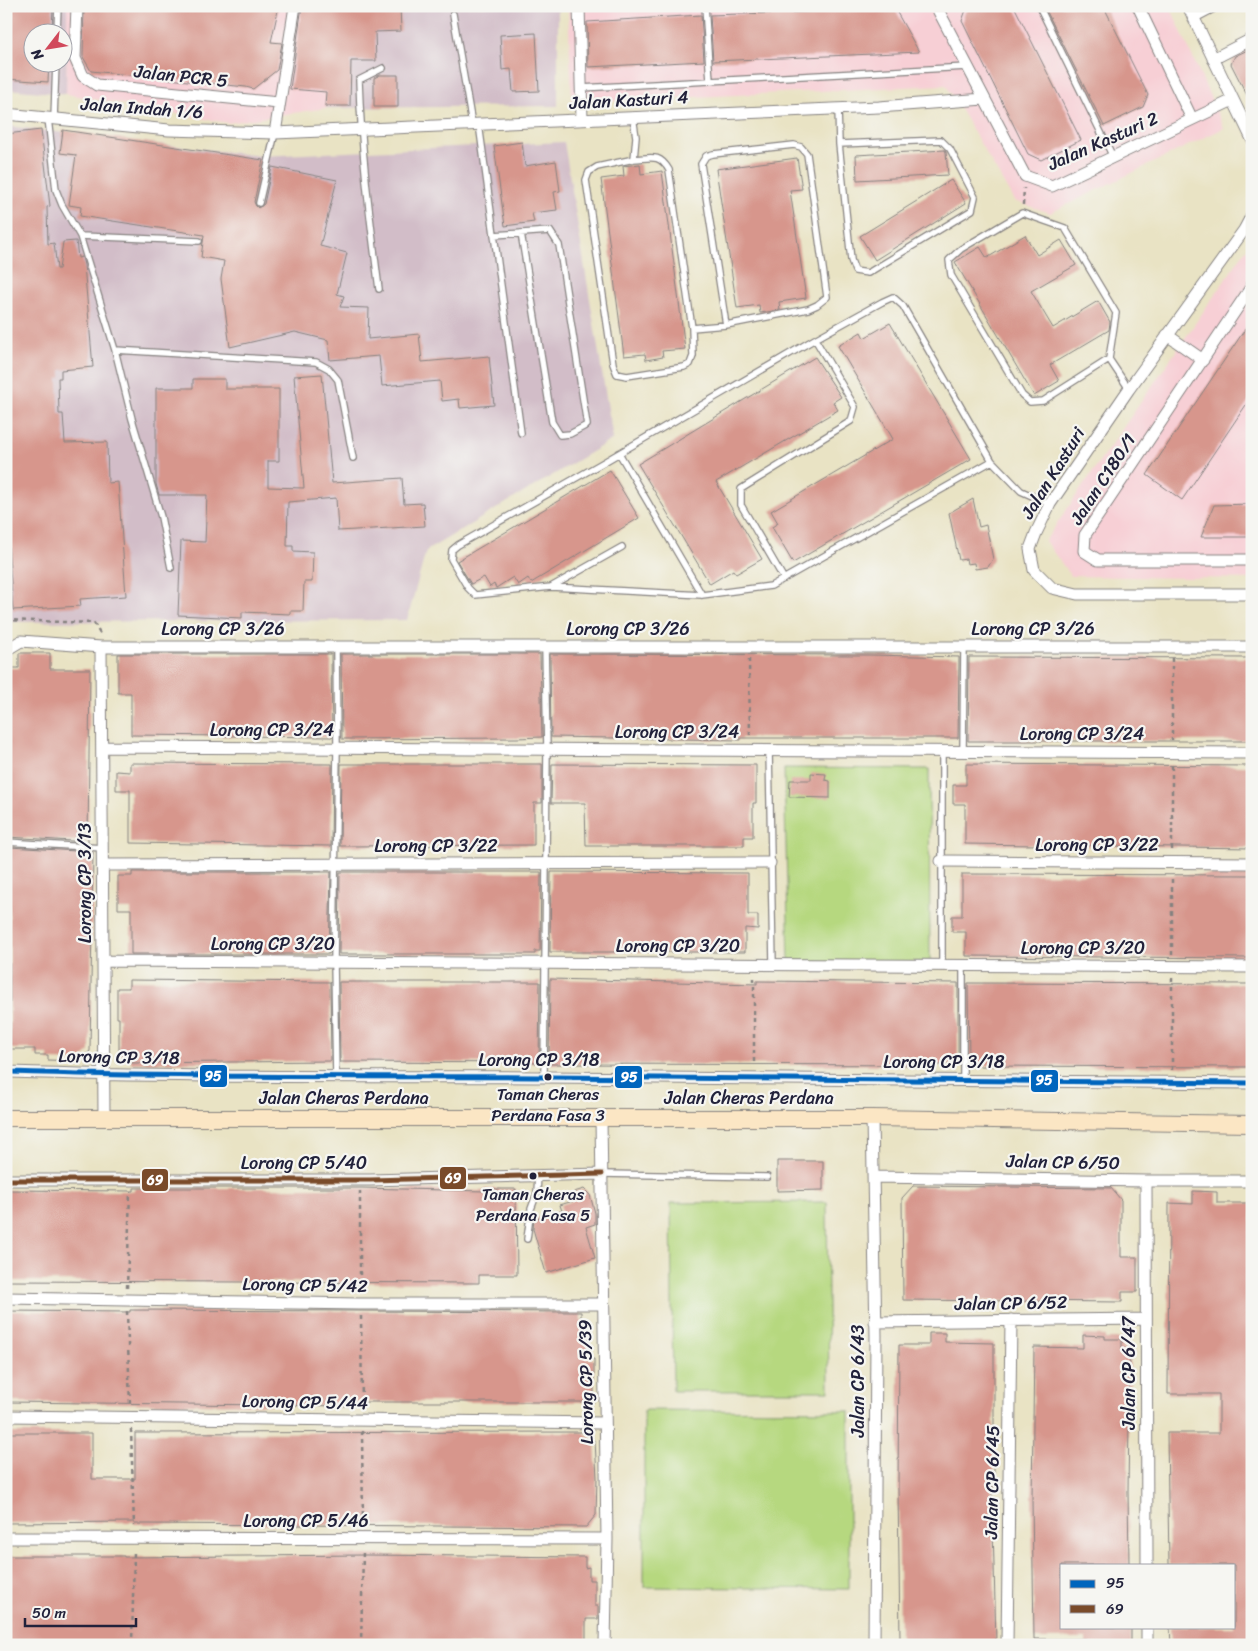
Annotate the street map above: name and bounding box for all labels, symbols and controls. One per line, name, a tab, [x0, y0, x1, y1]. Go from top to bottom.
north arrow	[22, 22, 72, 72]
text: N	[24, 44, 51, 66]
street label: Jalan PCR 5	[132, 55, 229, 97]
street label: Jalan Kasturi 4	[568, 81, 689, 119]
street label: Jalan Indah 1/6	[79, 88, 204, 128]
street label: Jalan Kasturi 2	[1042, 102, 1164, 180]
street label: Jalan Kasturi	[1012, 420, 1094, 526]
street label: Jalan C180/1	[1061, 427, 1145, 532]
street label: Lorong CP 3/26	[161, 613, 285, 645]
street label: Lorong CP 3/26	[566, 613, 690, 645]
street label: Lorong CP 3/26	[971, 613, 1095, 645]
street label: Lorong CP 3/24	[210, 714, 334, 746]
street label: Lorong CP 3/24	[615, 716, 739, 748]
street label: Lorong CP 3/24	[1020, 718, 1144, 750]
street label: Lorong CP 3/13	[69, 823, 101, 943]
street label: Lorong CP 3/22	[1035, 829, 1159, 861]
street label: Lorong CP 3/22	[374, 830, 498, 862]
street label: Lorong CP 3/20	[211, 928, 335, 960]
street label: Lorong CP 3/20	[616, 930, 740, 962]
street label: Lorong CP 3/20	[1021, 932, 1145, 964]
street label: Lorong CP 3/18	[58, 1040, 180, 1074]
street label: Lorong CP 3/18	[478, 1044, 600, 1076]
street label: Lorong CP 3/18	[883, 1046, 1005, 1078]
line badge: 95	[199, 1064, 228, 1088]
text: 95	[204, 1064, 222, 1089]
line badge: 95	[614, 1065, 643, 1089]
text: 95	[620, 1065, 638, 1090]
text: 95	[1035, 1068, 1053, 1093]
line badge: 95	[1030, 1069, 1059, 1093]
marker: Taman Cheras Perdana Fasa 3	[543, 1072, 553, 1082]
place label: Taman Cheras Perdana Fasa 3	[491, 1079, 605, 1130]
street label: Jalan Cheras Perdana	[258, 1082, 429, 1114]
street label: Jalan Cheras Perdana	[663, 1082, 834, 1114]
street label: Jalan CP 6/50	[1005, 1145, 1120, 1179]
street label: Lorong CP 5/40	[241, 1147, 367, 1179]
line badge: 69	[439, 1166, 467, 1190]
text: 69	[444, 1166, 462, 1191]
line badge: 69	[141, 1168, 169, 1192]
text: 69	[146, 1168, 164, 1193]
marker: Taman Cheras Perdana Fasa 5	[528, 1171, 538, 1181]
place label: Taman Cheras Perdana Fasa 5	[476, 1179, 590, 1230]
street label: Lorong CP 5/42	[242, 1268, 368, 1302]
street label: Jalan CP 6/52	[953, 1286, 1068, 1320]
street label: Jalan CP 6/47	[1113, 1315, 1145, 1430]
street label: Lorong CP 5/39	[569, 1319, 603, 1445]
street label: Jalan CP 6/43	[842, 1325, 874, 1438]
street label: Lorong CP 5/44	[242, 1385, 368, 1419]
street label: Jalan CP 6/45	[975, 1425, 1009, 1540]
street label: Lorong CP 5/46	[243, 1505, 369, 1537]
legend	[1060, 1564, 1236, 1628]
text: 95	[1106, 1570, 1124, 1596]
scale bar	[25, 1596, 136, 1628]
text: 69	[1106, 1596, 1124, 1622]
text: 50 m	[32, 1600, 67, 1626]

